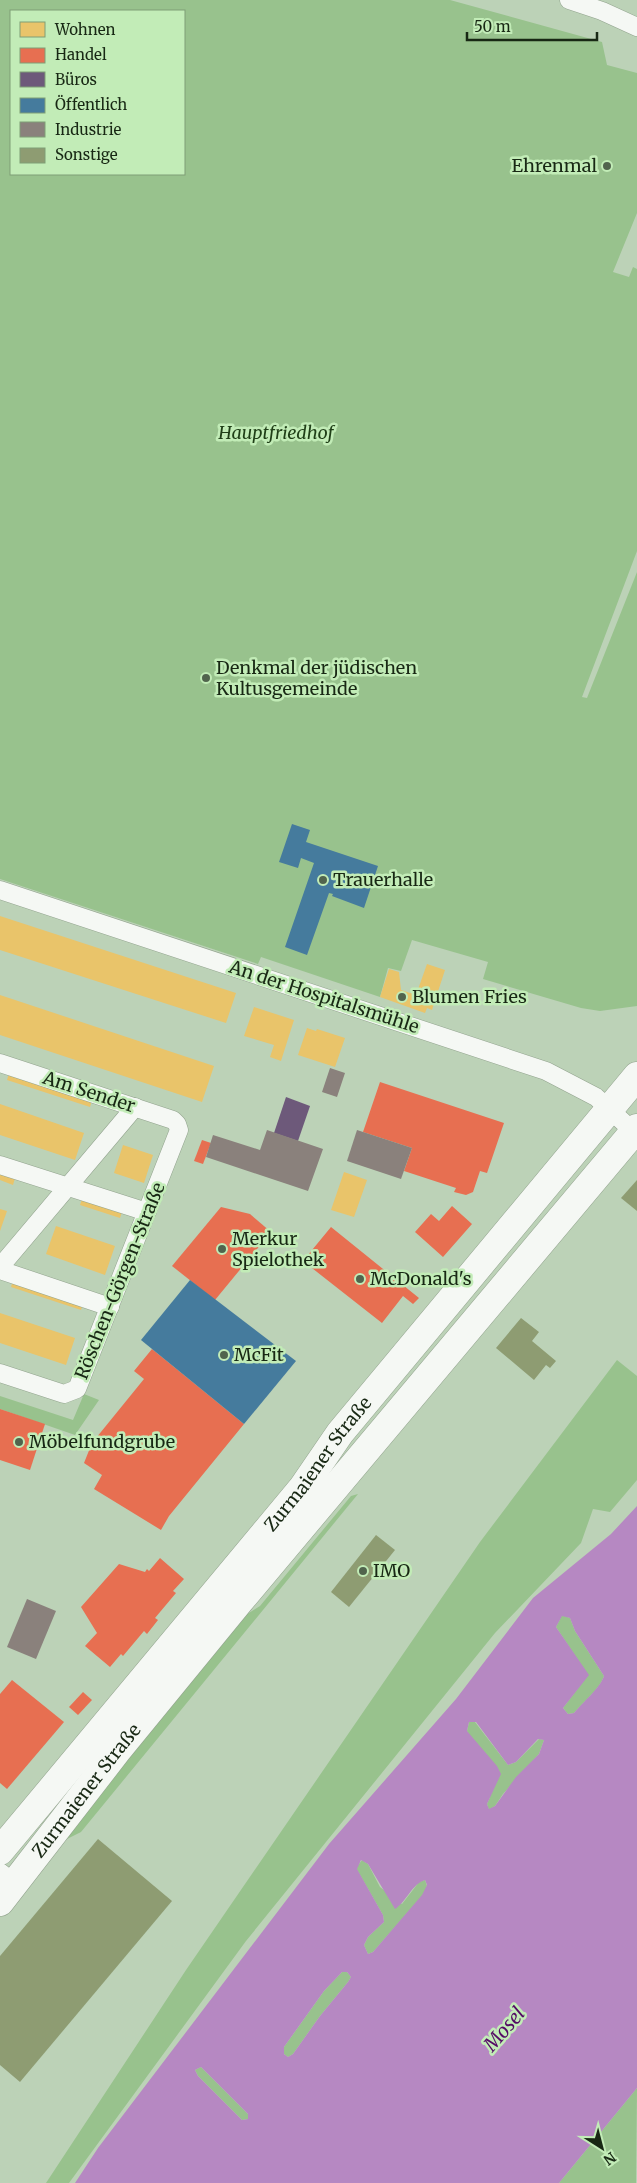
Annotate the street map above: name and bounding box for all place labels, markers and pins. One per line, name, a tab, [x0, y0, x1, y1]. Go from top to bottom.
place label: Ehrenmal	[512, 154, 597, 177]
marker: Ehrenmal	[601, 160, 613, 172]
place label: Denkmal der jüdischen Kultusgemeinde	[216, 656, 417, 700]
marker: Denkmal der jüdischen Kultusgemeinde	[200, 672, 212, 684]
place label: Trauerhalle	[333, 868, 433, 891]
marker: Trauerhalle	[317, 874, 329, 886]
place label: Blumen Fries	[412, 985, 527, 1008]
marker: Blumen Fries	[396, 991, 408, 1003]
place label: Merkur Spielothek	[232, 1227, 325, 1271]
marker: Merkur Spielothek	[216, 1243, 228, 1255]
place label: McDonald's	[370, 1267, 472, 1290]
marker: McDonald's	[354, 1273, 366, 1285]
place label: McFit	[234, 1343, 284, 1366]
marker: McFit	[218, 1349, 230, 1361]
place label: Möbelfundgrube	[29, 1430, 175, 1453]
marker: Möbelfundgrube	[13, 1436, 25, 1448]
place label: IMO	[373, 1559, 410, 1582]
marker: IMO	[357, 1565, 369, 1577]

